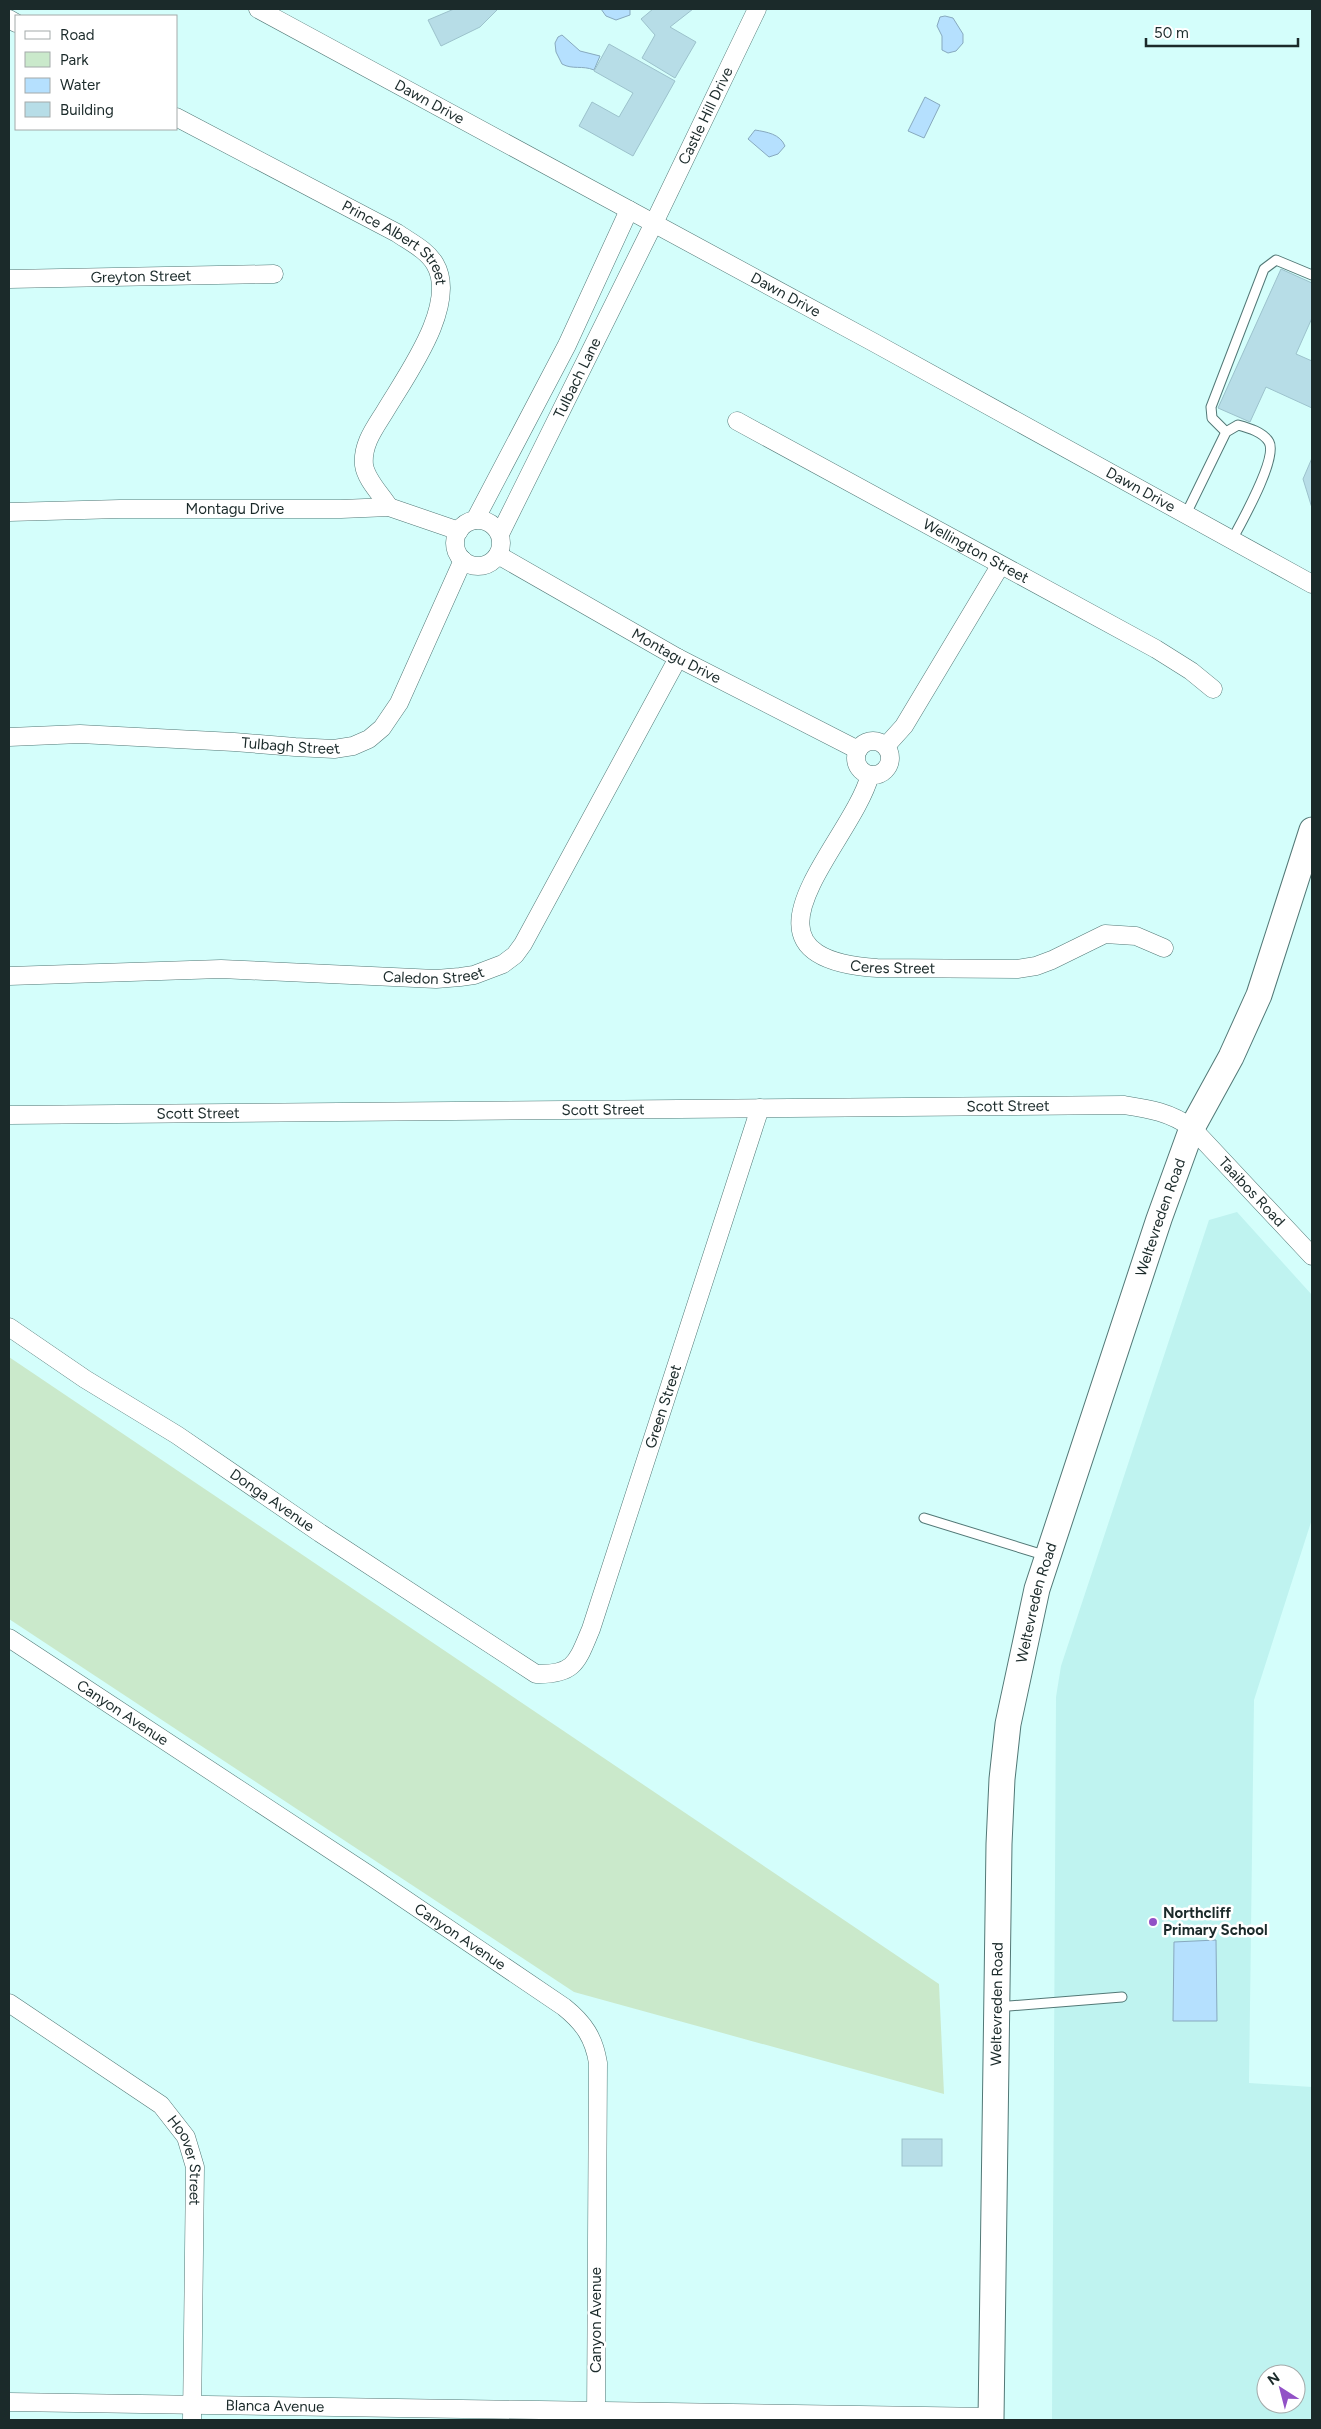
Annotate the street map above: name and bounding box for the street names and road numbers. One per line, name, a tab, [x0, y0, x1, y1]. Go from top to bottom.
street label: Castle Hill Drive	[674, 64, 737, 168]
street label: Dawn Drive	[392, 76, 467, 128]
street label: Prince Albert Street	[339, 197, 450, 286]
street label: Greyton Street	[90, 267, 192, 286]
street label: Dawn Drive	[748, 269, 824, 321]
street label: Tulbach Lane	[550, 335, 605, 421]
street label: Dawn Drive	[1103, 463, 1178, 516]
street label: Montagu Drive	[186, 500, 284, 518]
street label: Wellington Street	[920, 515, 1032, 587]
street label: Montagu Drive	[629, 624, 724, 687]
street label: Tulbagh Street	[241, 734, 341, 758]
street label: Ceres Street	[849, 956, 936, 977]
street label: Caledon Street	[382, 963, 487, 988]
street label: Scott Street	[966, 1097, 1050, 1115]
street label: Scott Street	[561, 1100, 645, 1119]
street label: Scott Street	[156, 1104, 240, 1123]
street label: Taaibos Road	[1215, 1153, 1289, 1230]
street label: Weltevreden Road	[1132, 1156, 1189, 1279]
street label: Green Street	[641, 1362, 685, 1451]
street label: Donga Avenue	[226, 1465, 318, 1535]
street label: Weltevreden Road	[1012, 1540, 1061, 1665]
street label: Canyon Avenue	[73, 1676, 172, 1749]
street label: Canyon Avenue	[411, 1899, 509, 1974]
street label: Weltevreden Road	[987, 1942, 1007, 2066]
street label: Hoover Street	[163, 2112, 204, 2206]
street label: Canyon Avenue	[587, 2267, 605, 2373]
street label: Blanca Avenue	[225, 2396, 324, 2416]

